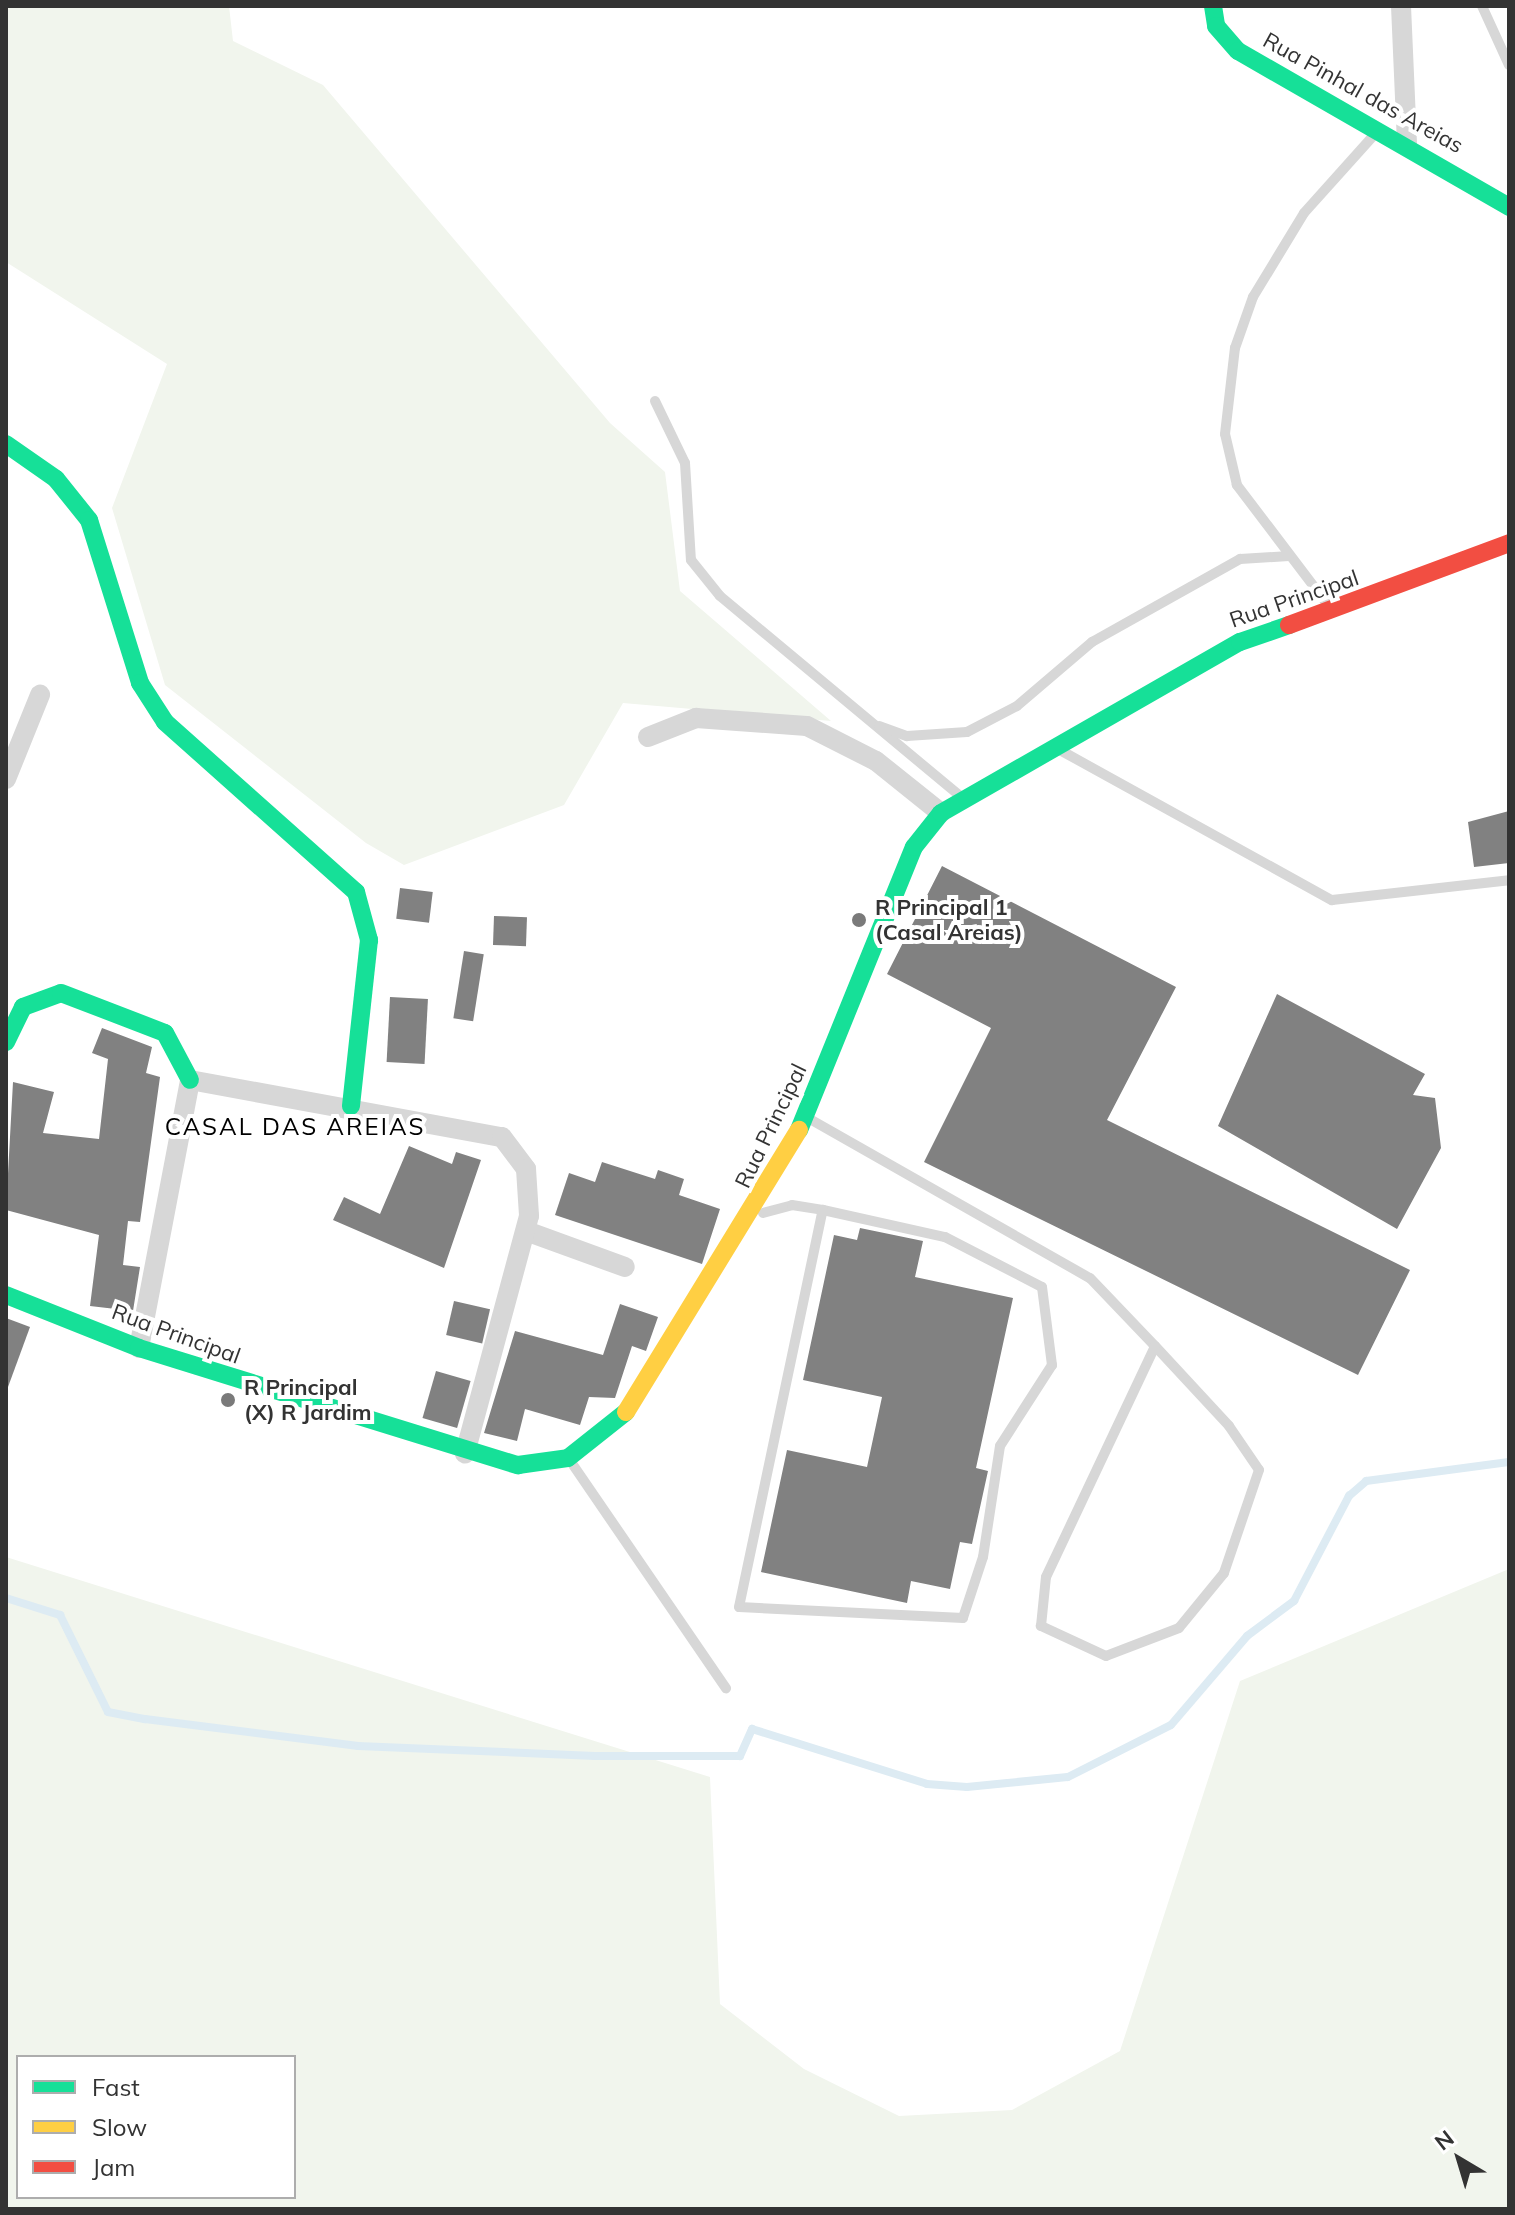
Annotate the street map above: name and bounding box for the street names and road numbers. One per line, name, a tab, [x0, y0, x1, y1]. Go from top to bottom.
street label: Rua Pinhal das Areias	[1258, 27, 1468, 159]
street label: Rua Principal	[1226, 565, 1362, 633]
street label: Rua Principal	[730, 1060, 812, 1192]
street label: Rua Principal	[108, 1299, 244, 1369]

